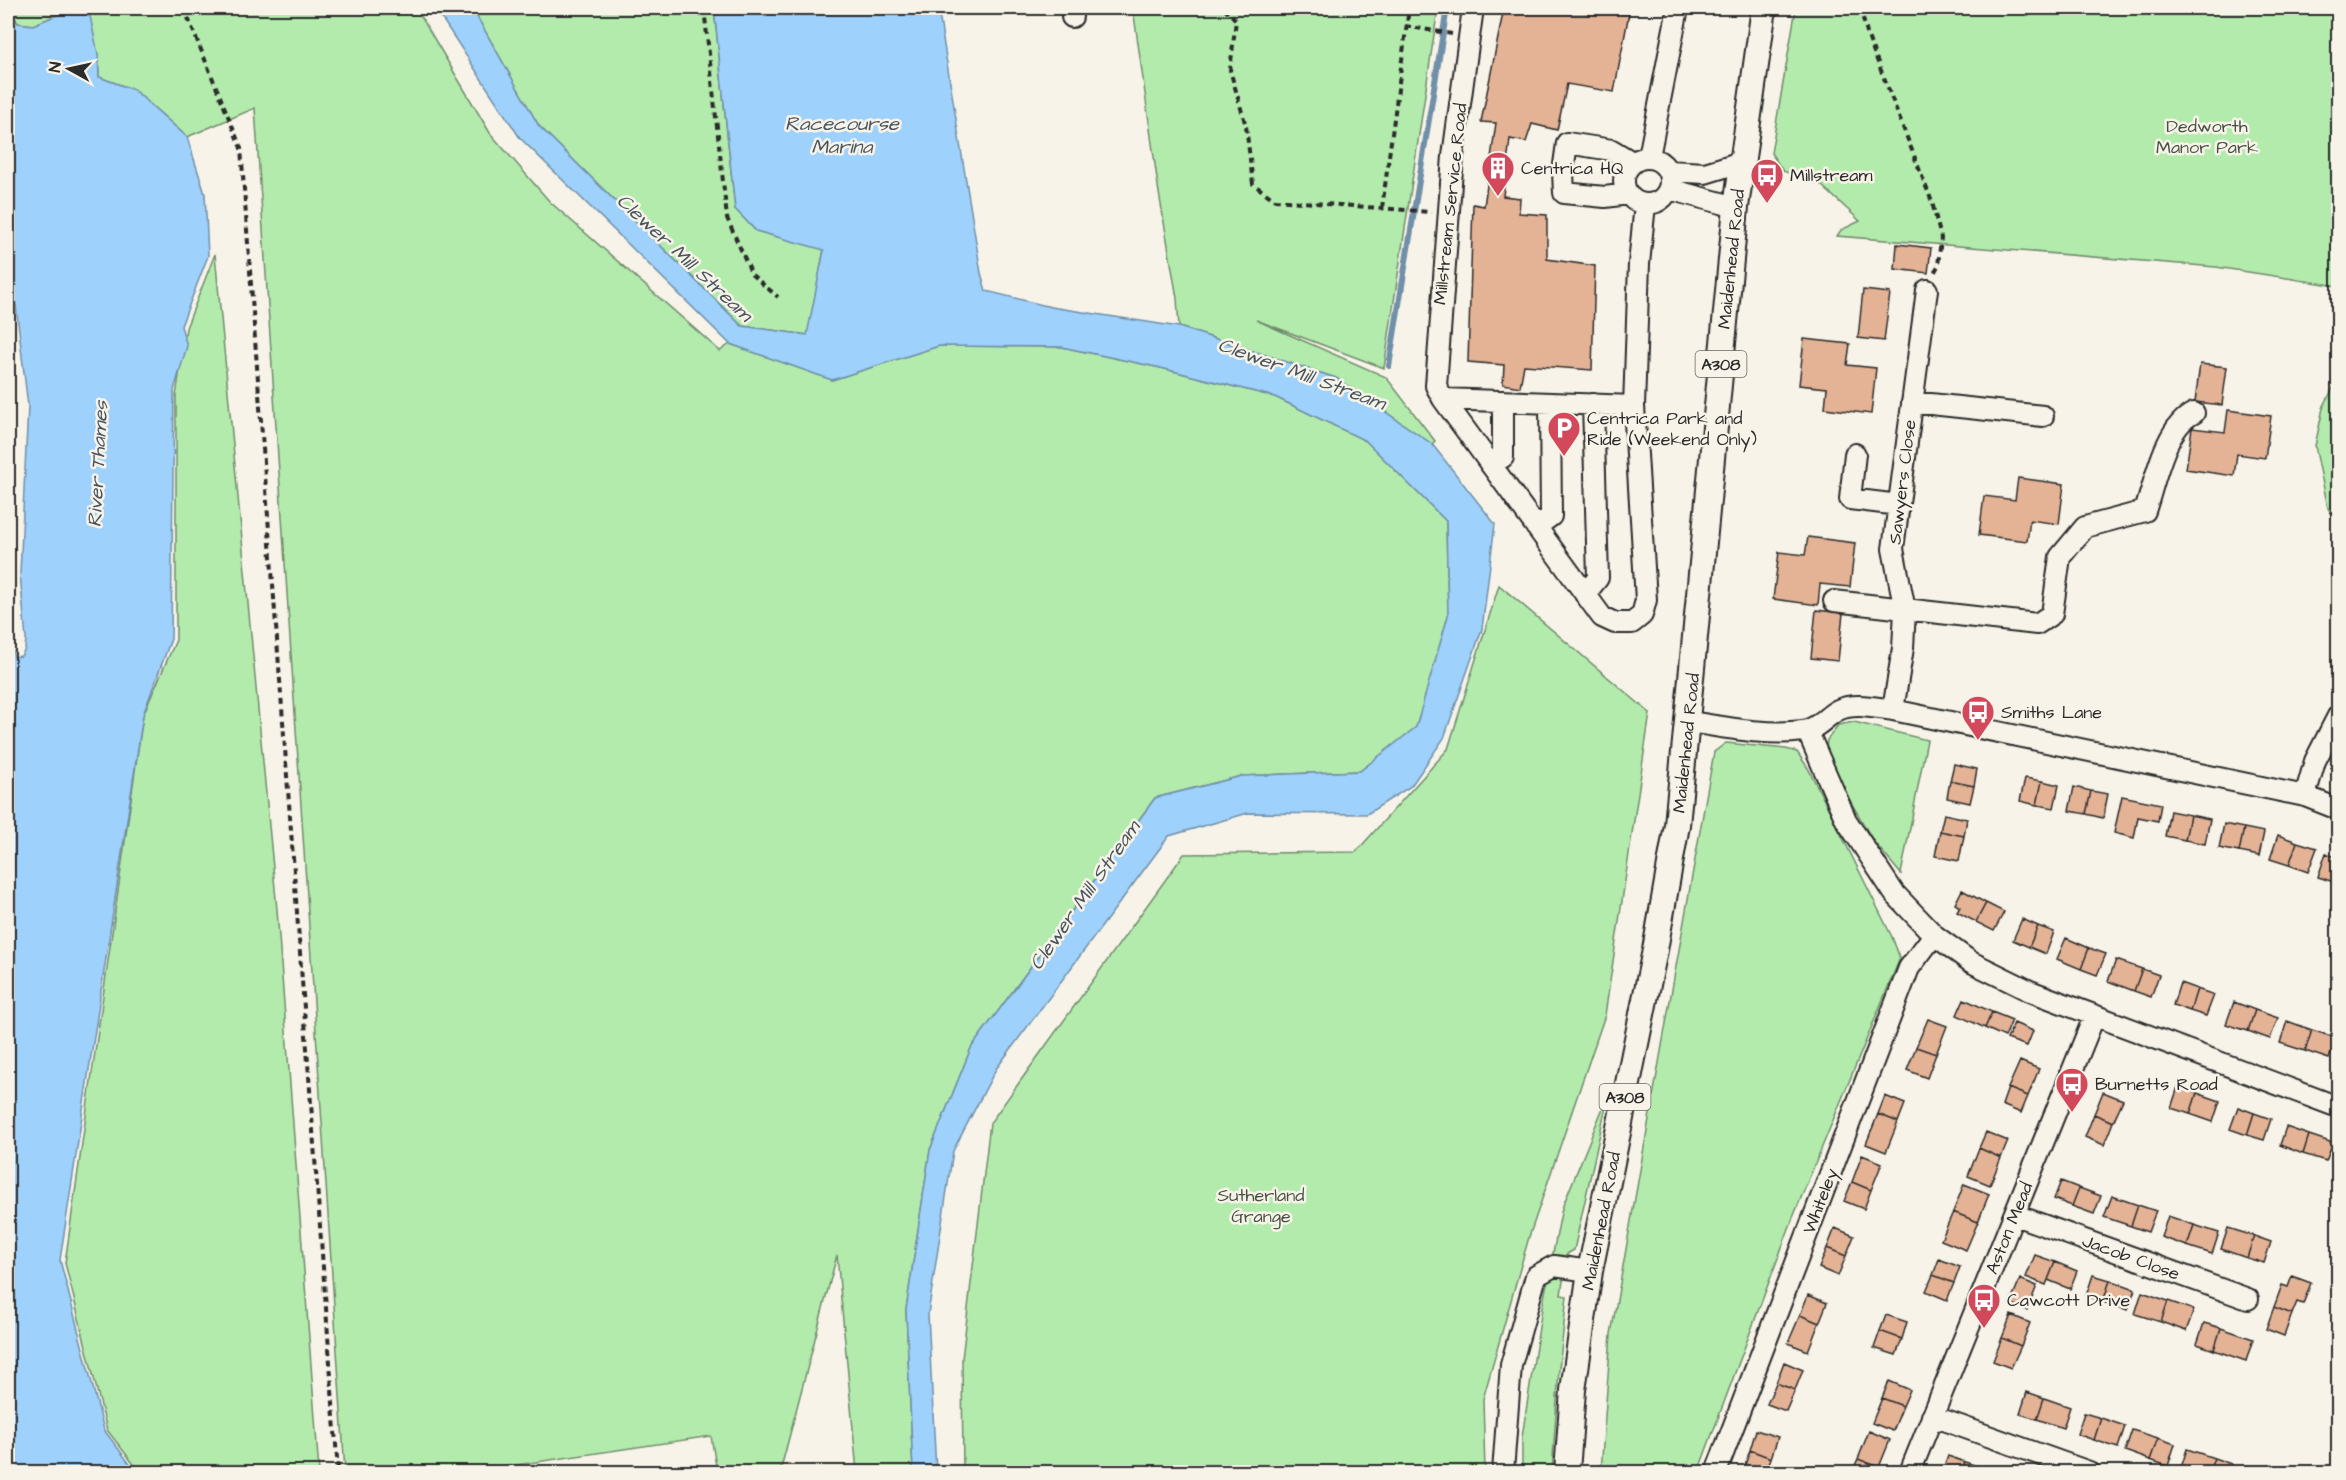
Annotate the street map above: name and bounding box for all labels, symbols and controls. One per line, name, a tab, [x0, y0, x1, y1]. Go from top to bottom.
north arrow	[39, 39, 99, 99]
text: N	[44, 61, 67, 74]
street label: Millstream Service Road	[1427, 102, 1474, 306]
water label: Racecourse Marina	[785, 110, 900, 161]
park label: Dedworth Manor Park	[2156, 114, 2258, 160]
building icon: Centrica HQ	[1480, 150, 1516, 197]
place label: Centrica HQ	[1521, 156, 1624, 181]
bus stop icon: Millstream	[1749, 157, 1785, 204]
place label: Millstream	[1790, 163, 1872, 188]
water label: Clewer Mill Stream	[610, 187, 760, 330]
street label: Maidenhead Road	[1712, 188, 1751, 330]
water label: Clewer Mill Stream	[1214, 331, 1392, 418]
road number: A308	[1696, 351, 1746, 377]
water label: River Thames	[81, 399, 115, 528]
place label: Centrica Park and Ride (Weekend Only)	[1587, 406, 1757, 453]
parking icon: Centrica Park and Ride (Weekend Only)	[1546, 410, 1582, 457]
street label: Sawyers Close	[1882, 418, 1924, 546]
street label: Maidenhead Road	[1667, 672, 1706, 814]
bus stop icon: Smiths Lane	[1960, 694, 1996, 741]
place label: Smiths Lane	[2001, 700, 2102, 725]
water label: Clewer Mill Stream	[1023, 813, 1148, 976]
bus stop icon: Burnetts Road	[2054, 1066, 2090, 1113]
place label: Burnetts Road	[2095, 1072, 2218, 1097]
road number: A308	[1600, 1084, 1650, 1110]
street label: Maidenhead Road	[1576, 1150, 1627, 1292]
street label: Whiteley	[1797, 1165, 1845, 1238]
street label: Aston Mead	[1980, 1178, 2039, 1278]
park label: Sutherland Grange	[1218, 1183, 1304, 1230]
street label: Jacob Close	[2079, 1228, 2183, 1287]
bus stop icon: Cawcott Drive	[1966, 1282, 2002, 1329]
place label: Cawcott Drive	[2007, 1288, 2130, 1313]

